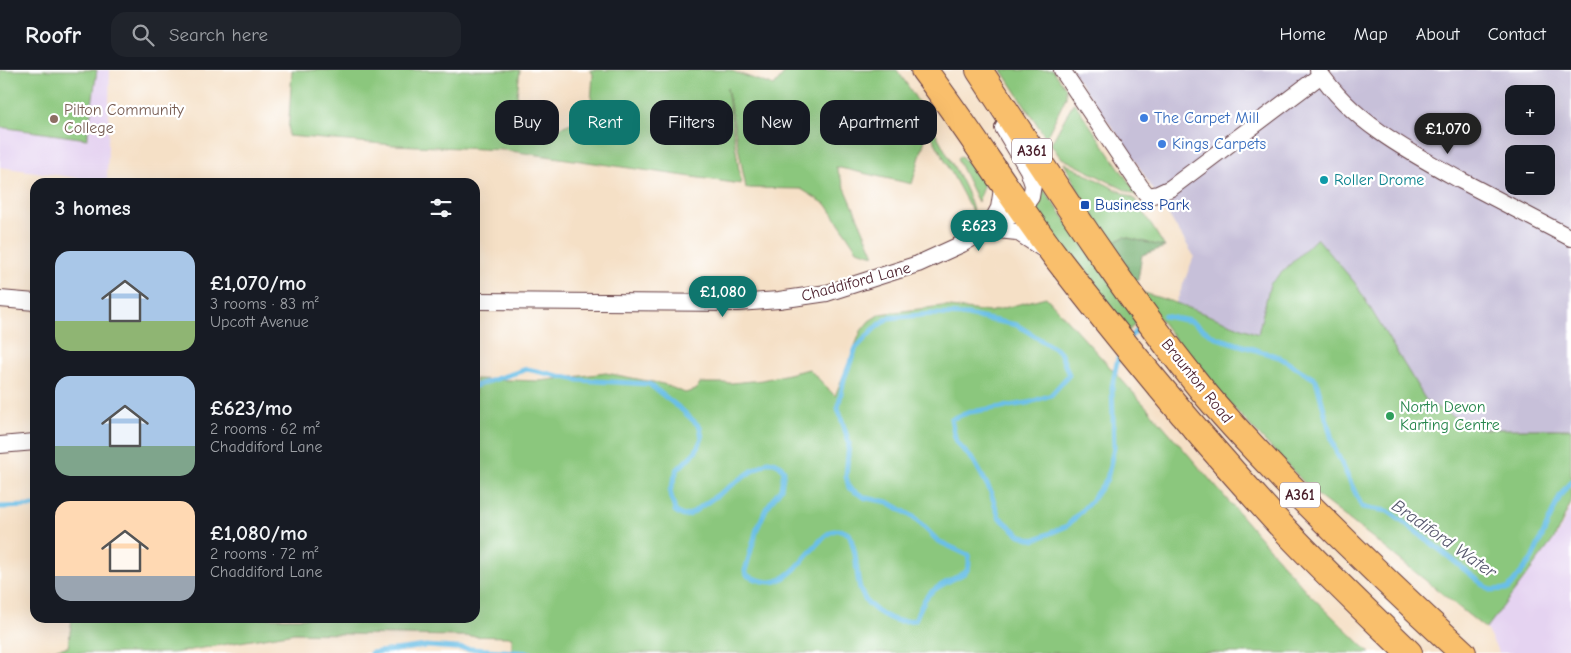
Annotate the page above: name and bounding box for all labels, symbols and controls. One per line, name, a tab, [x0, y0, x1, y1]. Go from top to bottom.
search box	[111, 12, 461, 57]
text: Roofr	[25, 21, 81, 49]
icon: search	[129, 21, 157, 49]
text: Search here	[169, 24, 268, 46]
text: Home	[1279, 24, 1326, 45]
text: Map	[1354, 24, 1388, 45]
text: About	[1416, 24, 1460, 45]
text: Contact	[1488, 24, 1546, 45]
map controls	[1505, 85, 1555, 195]
button: +	[1505, 85, 1555, 135]
chip: Buy	[495, 100, 559, 145]
chip: Rent	[569, 100, 640, 145]
chip: Filters	[650, 100, 733, 145]
chip: New	[743, 100, 810, 145]
chip: Apartment	[820, 100, 937, 145]
place label: Pilton Community College	[64, 101, 185, 137]
place label: The Carpet Mill	[1154, 109, 1259, 127]
marker: The Carpet Mill	[1138, 112, 1150, 124]
pin: £1,070	[1407, 112, 1489, 155]
marker: Pilton Community College	[48, 113, 60, 125]
text: £1,070	[1425, 120, 1471, 138]
place label: Kings Carpets	[1172, 135, 1266, 153]
road number: A361	[1012, 138, 1052, 164]
marker: Kings Carpets	[1156, 138, 1168, 150]
button: −	[1505, 145, 1555, 195]
place label: Roller Drome	[1334, 171, 1424, 189]
marker: Roller Drome	[1318, 174, 1330, 186]
icon: filters	[427, 194, 455, 222]
text: 3 homes	[55, 196, 131, 220]
place label: Business Park	[1095, 196, 1190, 214]
marker: Business Park	[1079, 199, 1091, 211]
pin: £623	[949, 210, 1009, 252]
text: £623	[962, 217, 996, 235]
street label: Chaddiford Lane	[799, 259, 913, 305]
icon: home	[95, 271, 155, 331]
text: £1,070/mo	[210, 271, 306, 295]
pin: £1,080	[682, 276, 764, 318]
text: £1,080	[700, 283, 746, 301]
text: 3 rooms · 83 m²	[210, 295, 319, 313]
text: Upcott Avenue	[210, 313, 309, 331]
street label: Braunton Road	[1158, 335, 1236, 427]
icon: home	[95, 396, 155, 456]
text: £623/mo	[210, 396, 292, 420]
place label: North Devon Karting Centre	[1400, 398, 1500, 434]
marker: North Devon Karting Centre	[1384, 410, 1396, 422]
text: 2 rooms · 62 m²	[210, 420, 320, 438]
text: Chaddiford Lane	[210, 438, 322, 456]
road number: A361	[1280, 482, 1320, 508]
water label: Bradiford Water	[1388, 495, 1501, 583]
icon: home	[95, 521, 155, 581]
text: £1,080/mo	[210, 521, 308, 545]
text: 2 rooms · 72 m²	[210, 545, 319, 563]
text: Chaddiford Lane	[210, 563, 322, 581]

